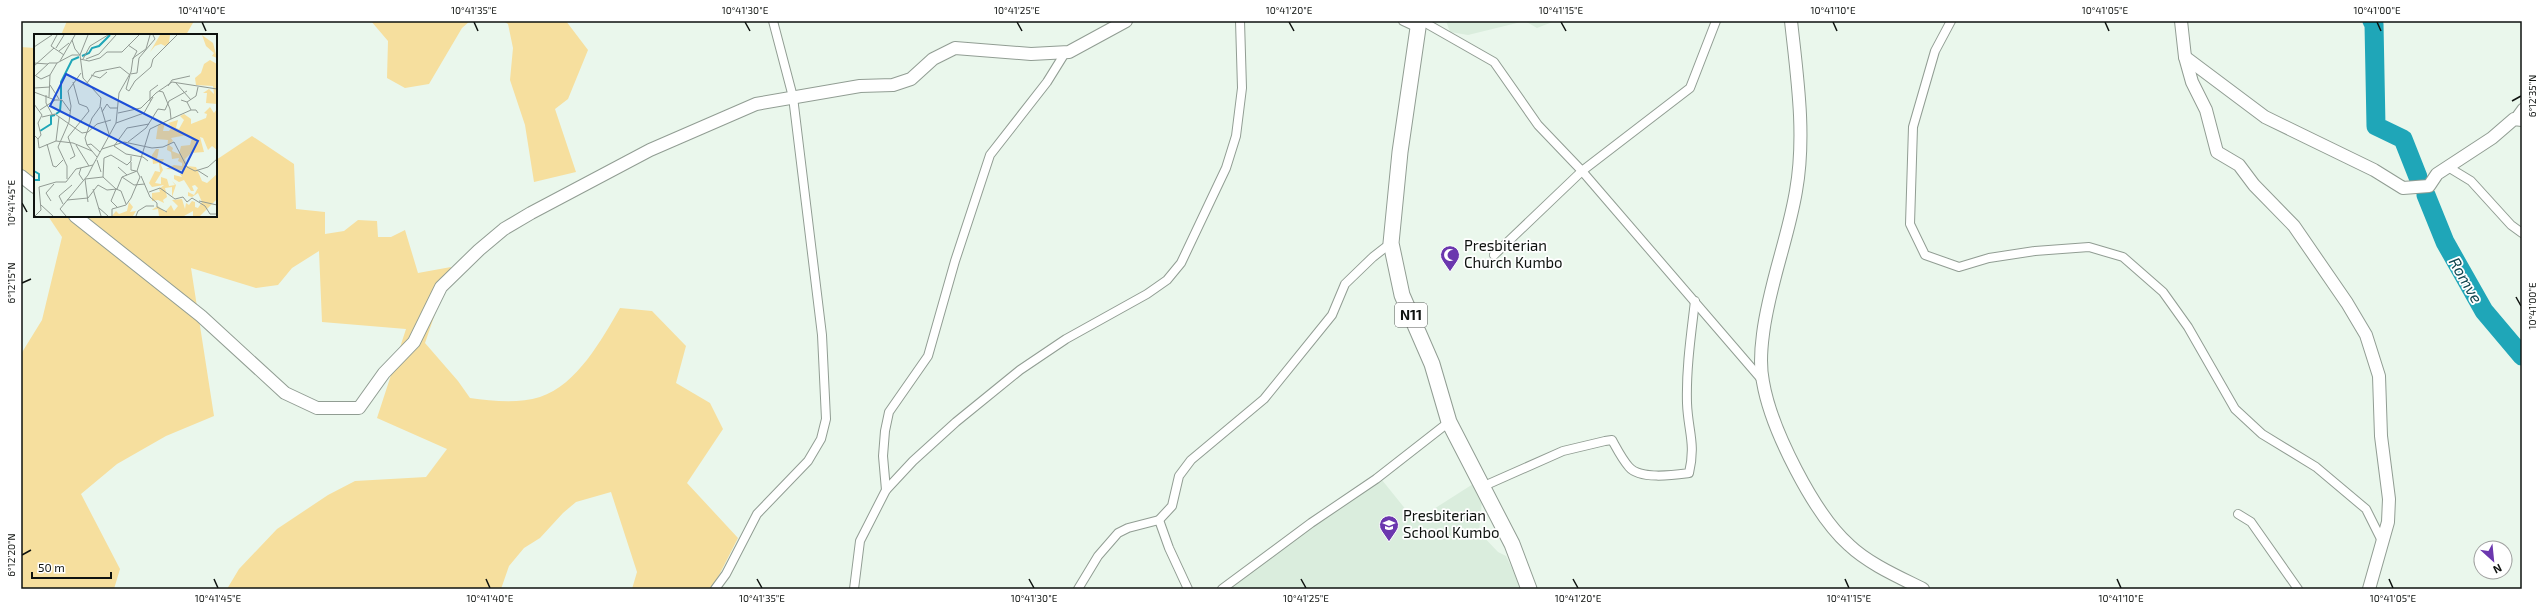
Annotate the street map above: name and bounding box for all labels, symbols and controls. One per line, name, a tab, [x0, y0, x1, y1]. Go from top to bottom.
text: 10°41'40"E	[179, 4, 226, 16]
text: 10°41'35"E	[451, 4, 497, 16]
text: 10°41'30"E	[722, 4, 769, 16]
text: 10°41'25"E	[994, 4, 1040, 16]
text: 10°41'20"E	[1266, 4, 1313, 16]
text: 10°41'15"E	[1539, 4, 1584, 16]
text: 10°41'10"E	[1811, 4, 1856, 16]
text: 10°41'05"E	[2082, 4, 2129, 16]
text: 10°41'00"E	[2353, 4, 2401, 16]
inset map	[34, 34, 217, 217]
text: 6°12'35"N	[2526, 75, 2538, 117]
text: 10°41'45"E	[5, 179, 17, 226]
place label: Presbiterian Church Kumbo	[1464, 236, 1563, 271]
mosque icon: Presbiterian Church Kumbo	[1439, 244, 1461, 272]
water label: Romve	[2446, 253, 2487, 306]
text: 6°12'15"N	[5, 263, 17, 303]
text: 10°41'00"E	[2526, 282, 2538, 330]
road number: N11	[1395, 303, 1427, 327]
place label: Presbiterian School Kumbo	[1403, 506, 1500, 541]
school or university icon: Presbiterian School Kumbo	[1378, 514, 1400, 542]
text: 6°12'20"N	[5, 533, 17, 577]
north arrow	[2473, 540, 2513, 580]
scale bar	[32, 554, 111, 580]
text: 50 m	[38, 560, 65, 574]
text: N	[2491, 562, 2504, 577]
text: 10°41'45"E	[195, 592, 242, 604]
text: 10°41'40"E	[467, 592, 514, 604]
text: 10°41'35"E	[739, 592, 785, 604]
text: 10°41'30"E	[1011, 592, 1058, 604]
text: 10°41'25"E	[1283, 592, 1329, 604]
text: 10°41'20"E	[1555, 592, 1602, 604]
text: 10°41'15"E	[1827, 592, 1872, 604]
text: 10°41'10"E	[2099, 592, 2144, 604]
text: 10°41'05"E	[2370, 592, 2417, 604]

